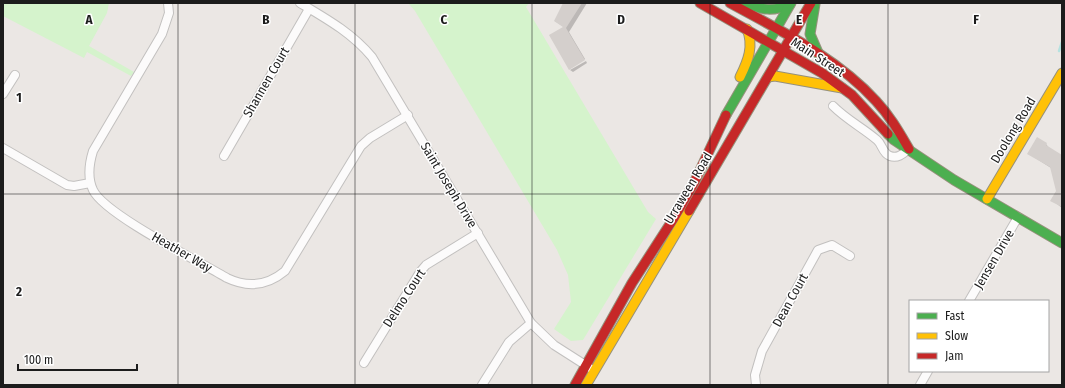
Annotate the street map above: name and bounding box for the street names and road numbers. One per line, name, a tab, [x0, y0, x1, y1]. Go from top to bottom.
street label: Main Street	[788, 34, 848, 80]
street label: Shannen Court	[240, 44, 292, 120]
street label: Doolong Road	[987, 94, 1039, 166]
street label: Saint Joseph Drive	[418, 140, 480, 230]
street label: Urraween Road	[661, 149, 715, 227]
street label: Jensen Drive	[971, 227, 1017, 291]
street label: Heather Way	[149, 229, 215, 275]
street label: Delmo Court	[380, 266, 429, 330]
street label: Dean Court	[769, 270, 811, 329]

